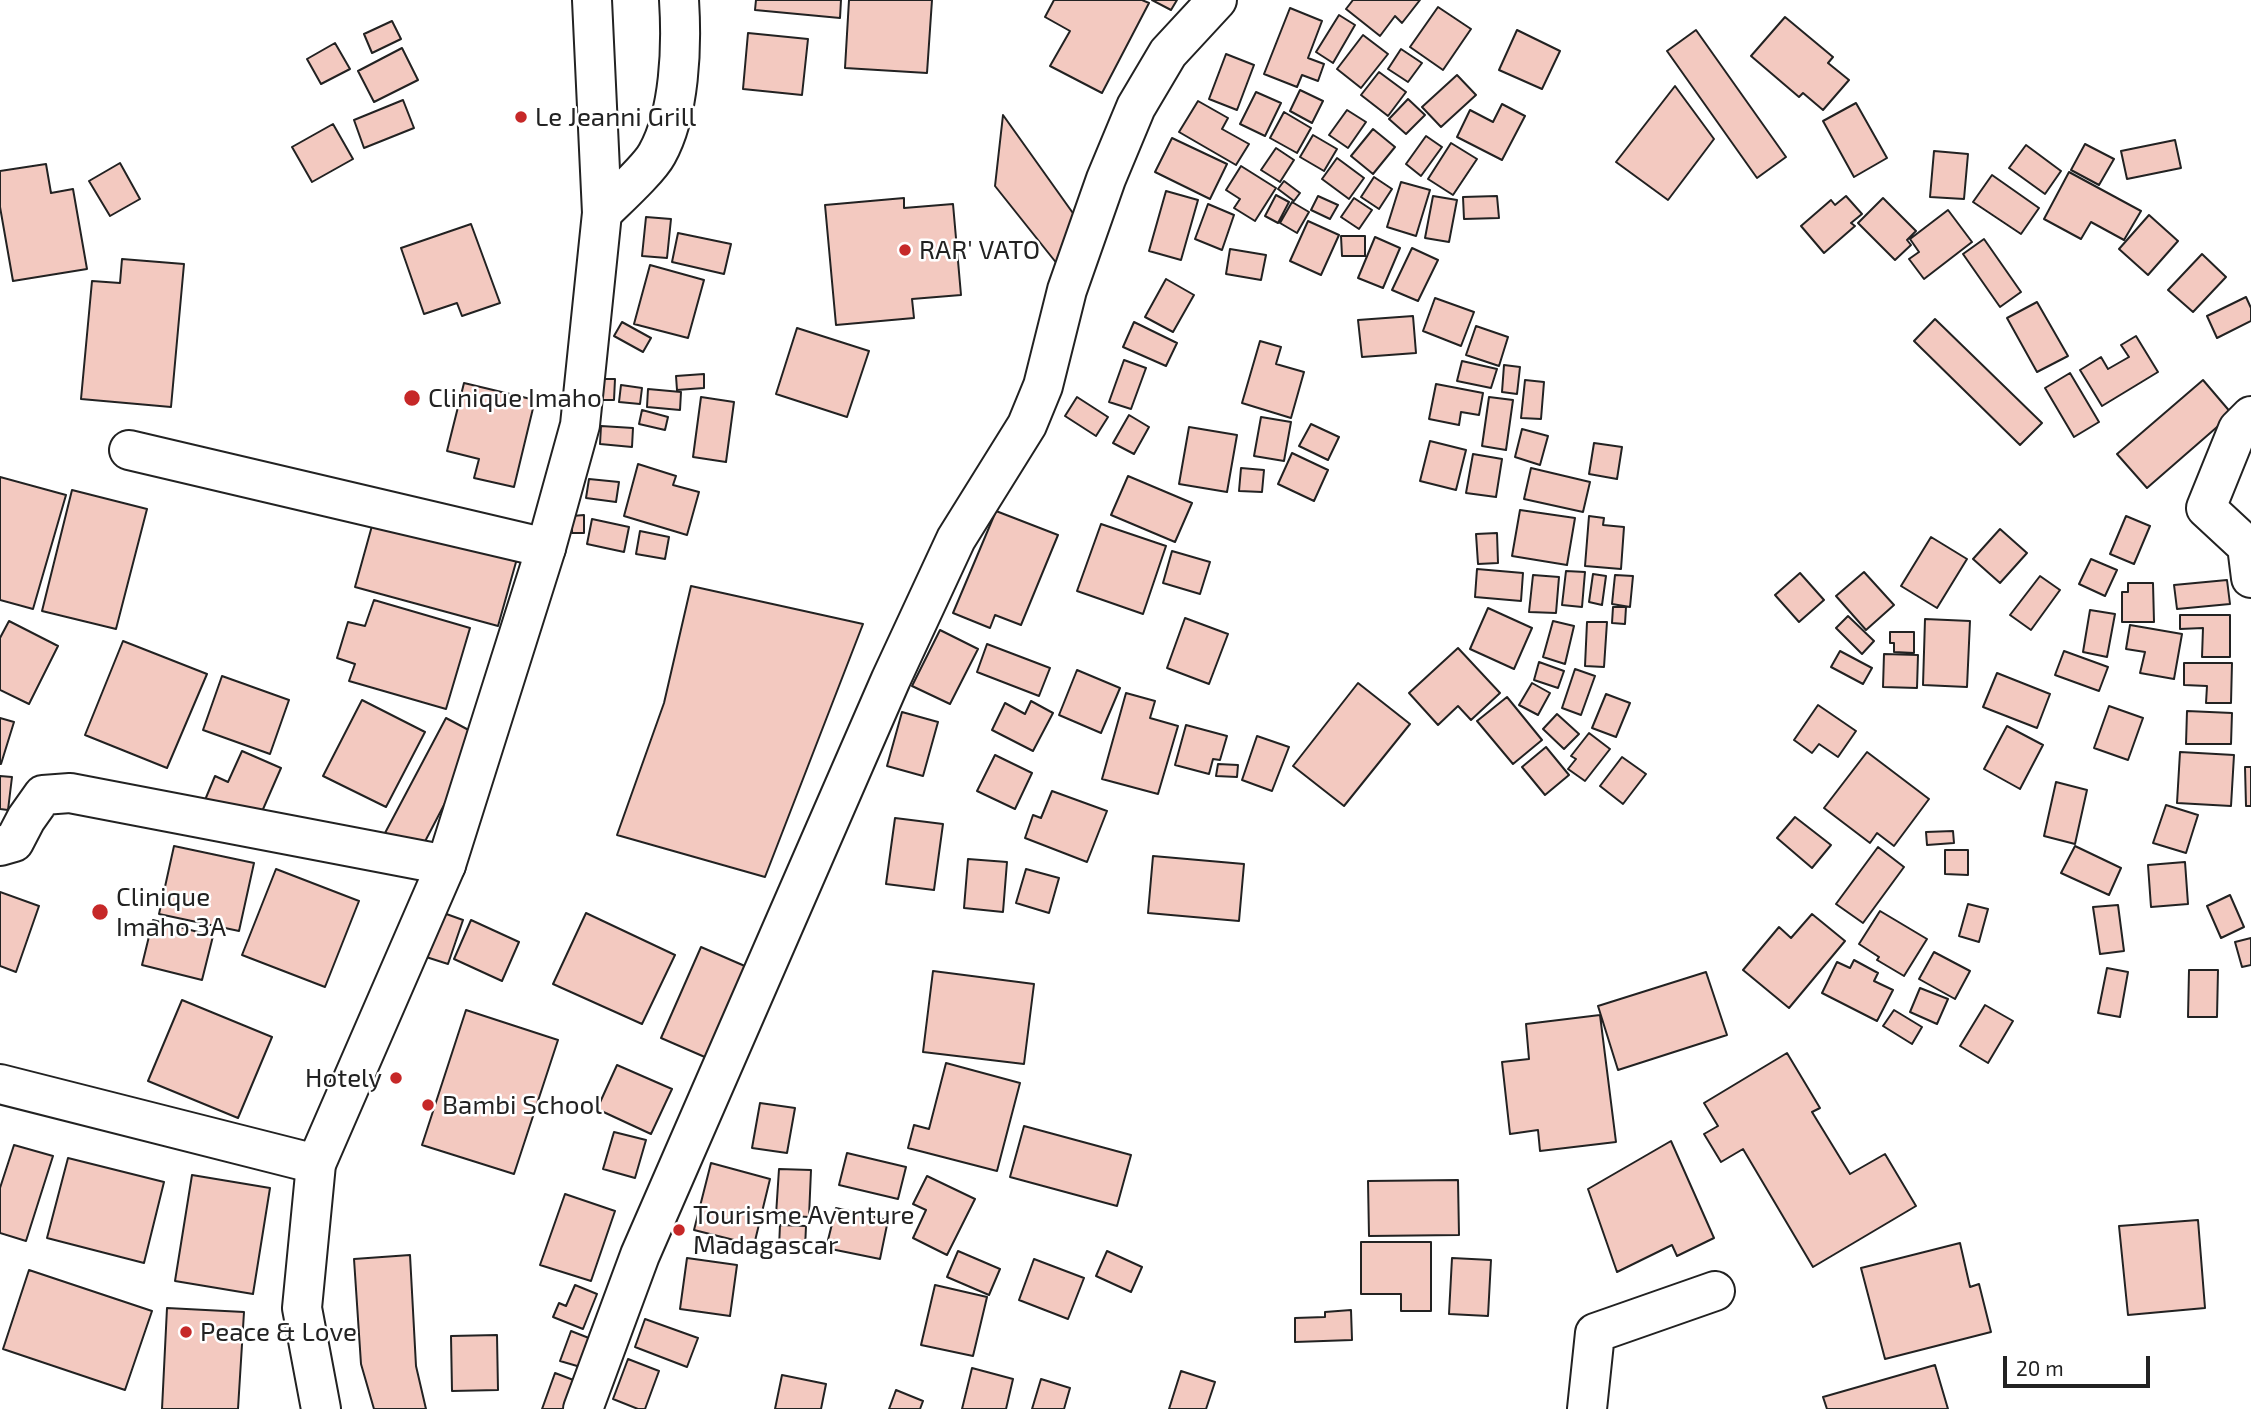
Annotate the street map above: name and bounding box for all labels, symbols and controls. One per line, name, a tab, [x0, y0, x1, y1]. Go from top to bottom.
place label: Le Jeanni Grill	[535, 101, 696, 133]
marker: Le Jeanni Grill	[513, 109, 529, 125]
place label: RAR' VATO	[919, 234, 1040, 266]
marker: RAR' VATO	[897, 242, 913, 258]
place label: Clinique Imaho	[428, 382, 602, 414]
marker: Clinique Imaho	[402, 388, 422, 408]
place label: Clinique Imaho 3A	[116, 881, 226, 942]
marker: Clinique Imaho 3A	[90, 902, 110, 922]
place label: Hotely	[305, 1062, 382, 1094]
marker: Hotely	[388, 1070, 404, 1086]
place label: Bambi School	[442, 1089, 602, 1121]
marker: Bambi School	[420, 1097, 436, 1113]
place label: Tourisme Aventure Madagascar	[693, 1199, 915, 1260]
marker: Tourisme Aventure Madagascar	[671, 1222, 687, 1238]
place label: Peace & Love	[200, 1316, 357, 1348]
marker: Peace & Love	[178, 1324, 194, 1340]
scale bar	[2006, 1342, 2153, 1386]
text: 20 m	[2016, 1355, 2064, 1380]

